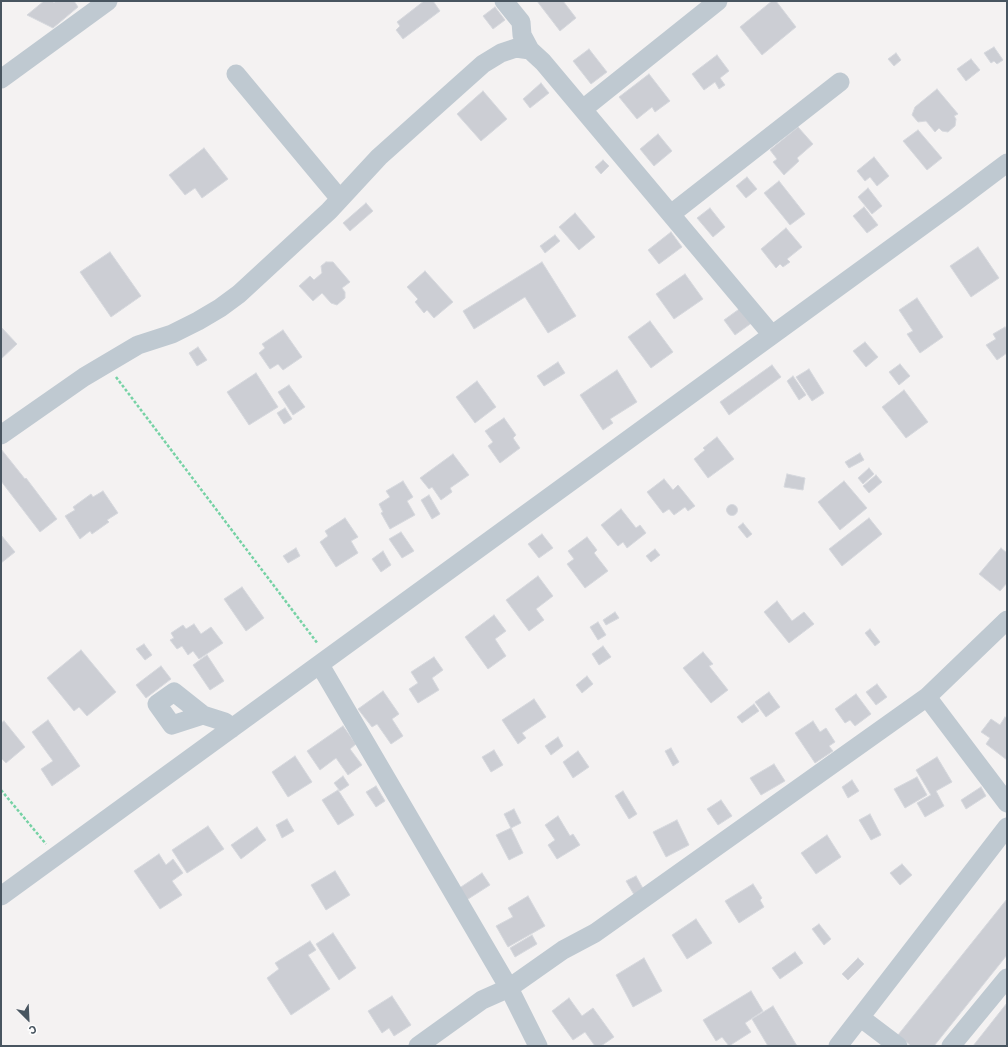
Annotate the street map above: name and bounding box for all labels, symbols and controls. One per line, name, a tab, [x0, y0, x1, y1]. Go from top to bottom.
north arrow	[8, 999, 48, 1039]
text: С	[27, 1022, 39, 1038]

